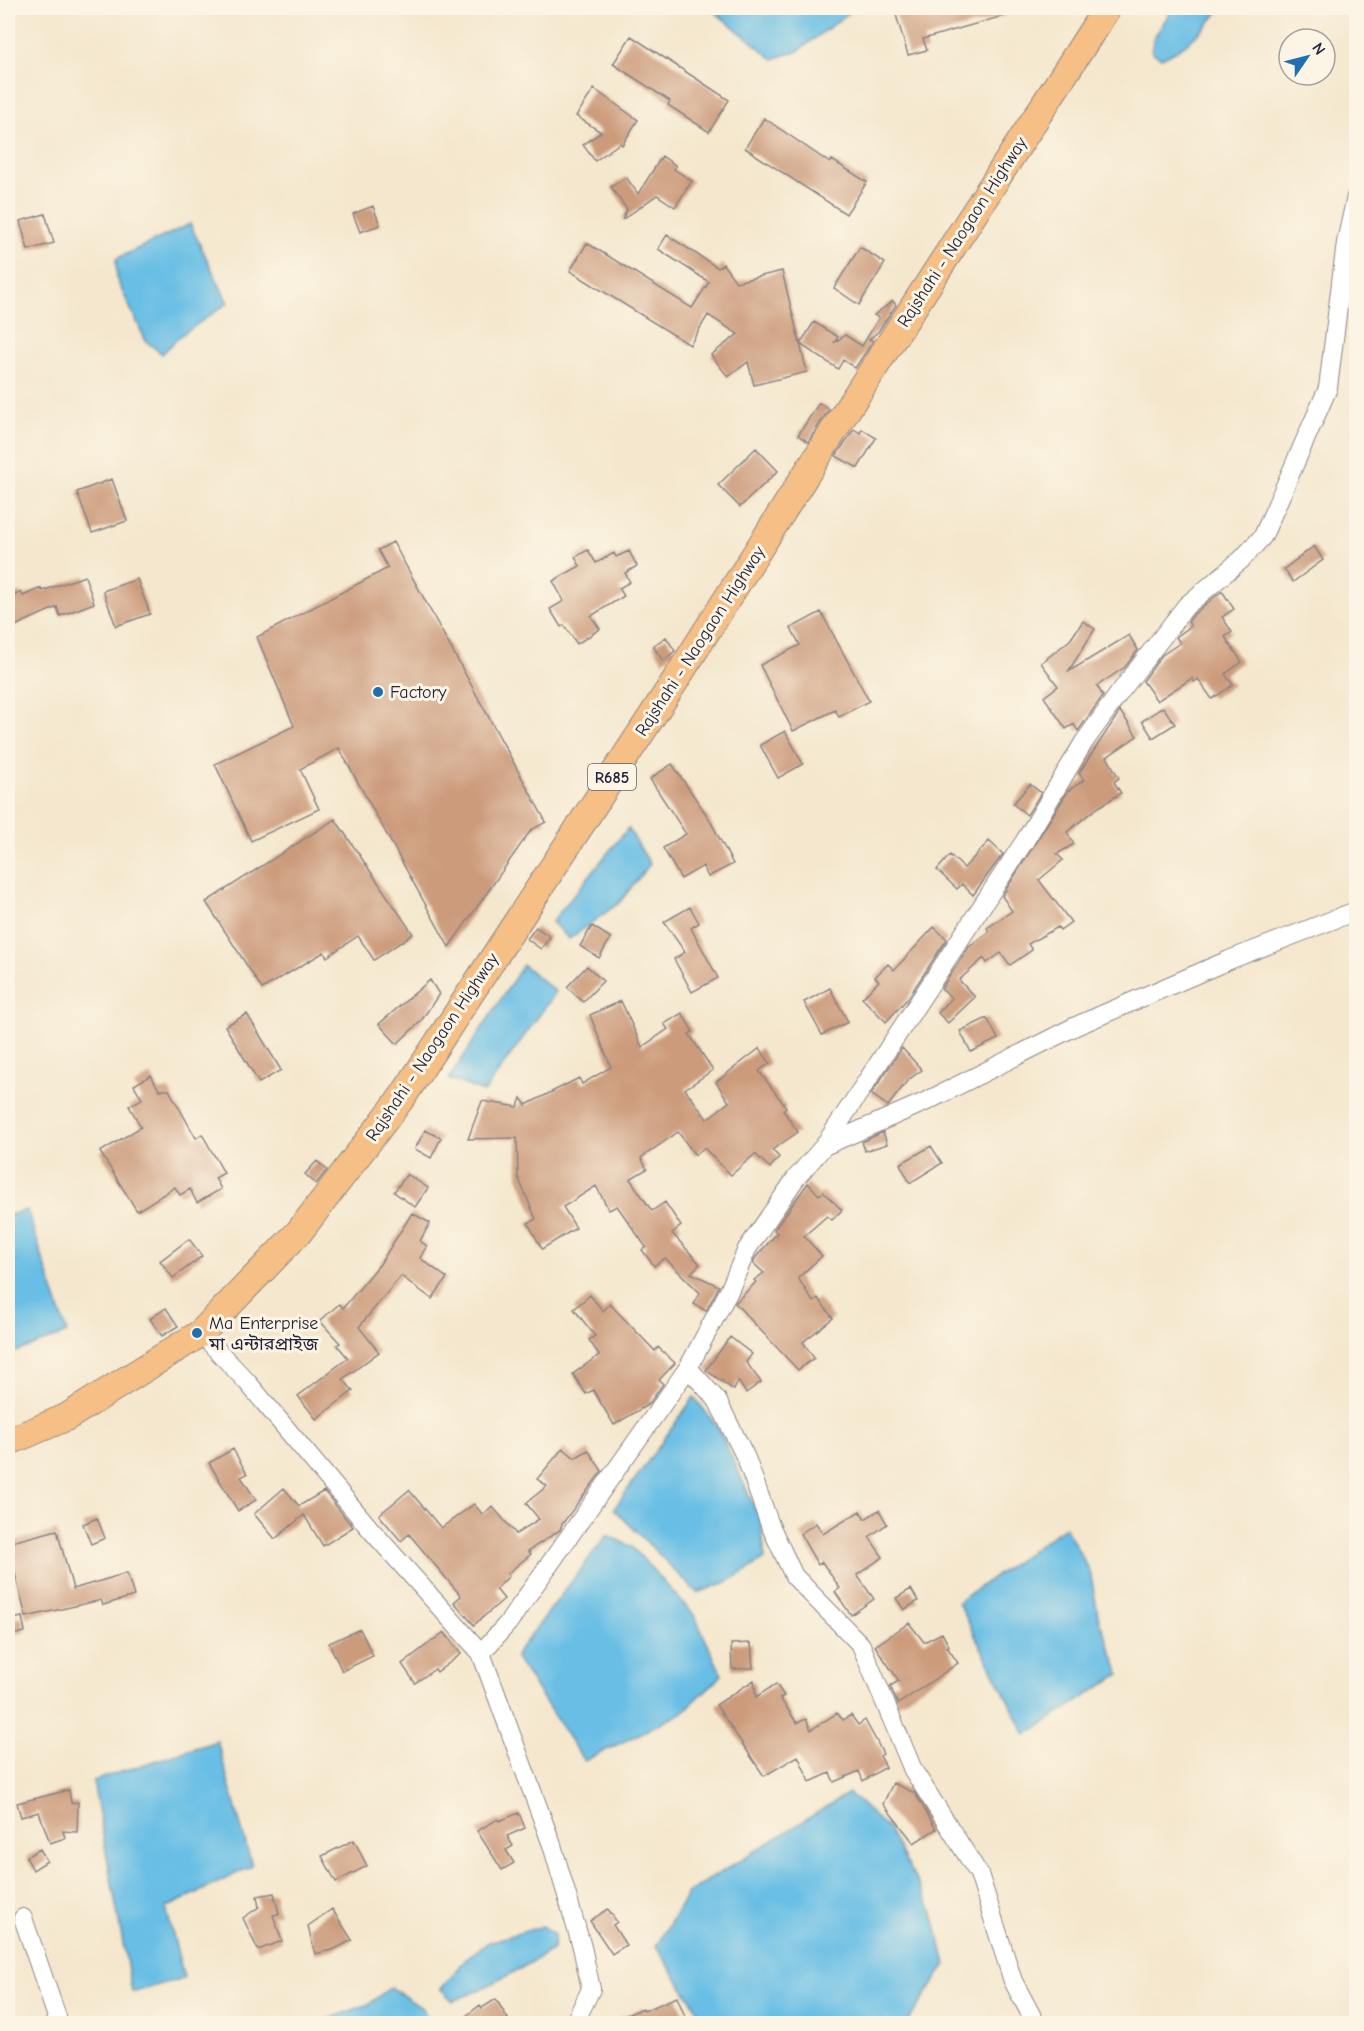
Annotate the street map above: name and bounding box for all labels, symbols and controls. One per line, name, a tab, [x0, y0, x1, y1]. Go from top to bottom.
north arrow	[1277, 27, 1337, 87]
text: N	[1308, 40, 1329, 58]
street label: Rajshahi - Naogaon Highway	[893, 132, 1032, 331]
street label: Rajshahi - Naogaon Highway	[631, 541, 770, 740]
place label: Factory	[390, 682, 448, 703]
marker: Factory	[371, 685, 385, 699]
road number: R685	[588, 764, 636, 790]
street label: Rajshahi - Naogaon Highway	[361, 948, 504, 1145]
place label: Ma Enterprise মা এন্টারপ্রাইজ	[208, 1313, 319, 1355]
marker: Ma Enterprise মা এন্টারপ্রাইজ	[190, 1326, 204, 1340]

